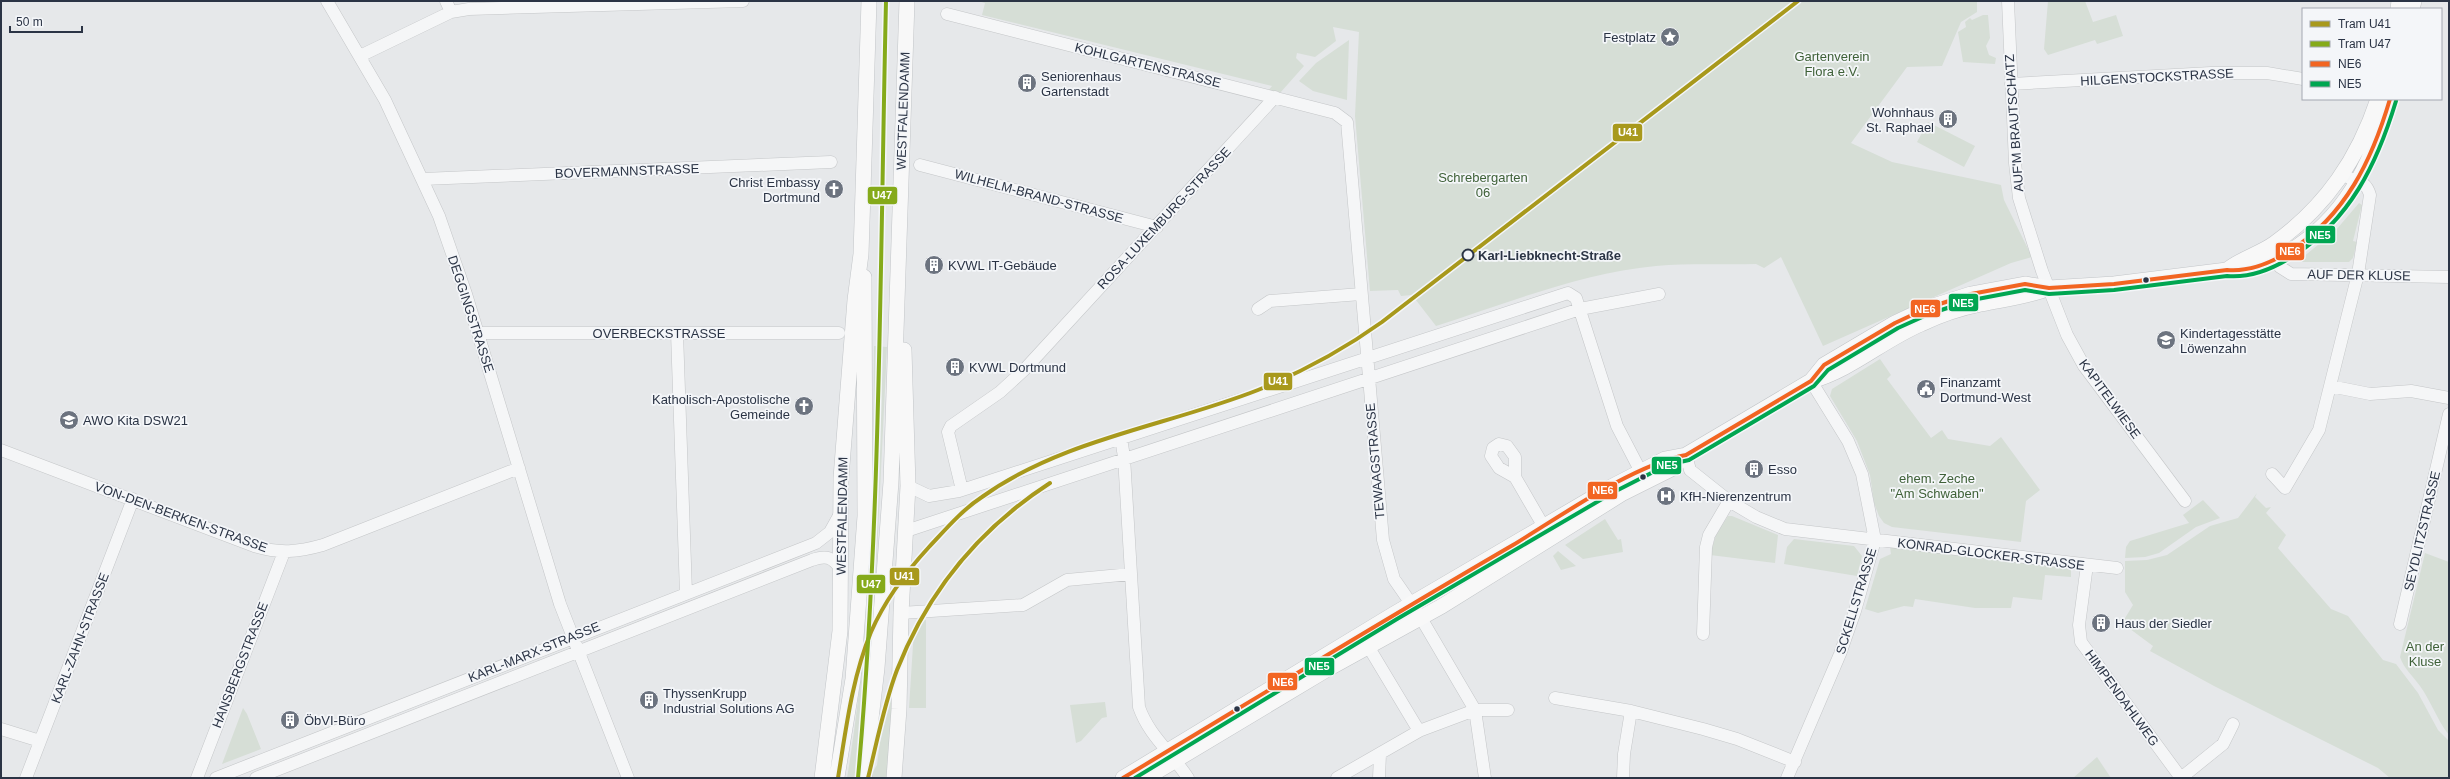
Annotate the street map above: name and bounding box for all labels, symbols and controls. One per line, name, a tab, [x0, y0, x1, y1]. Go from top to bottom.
scale bar	[10, 8, 82, 34]
legend	[2302, 8, 2442, 100]
text: 50 m	[16, 15, 43, 29]
text: Tram U41	[2338, 17, 2391, 31]
place icon: Festplatz	[1659, 26, 1681, 48]
place label: Festplatz	[1603, 30, 1656, 45]
text: Tram U47	[2338, 37, 2391, 51]
street label: KOHLGARTENSTRASSE	[1073, 40, 1223, 91]
park label: Gartenverein Flora e.V.	[1794, 49, 1870, 79]
street label: WESTFALENDAMM	[893, 52, 913, 170]
street label: AUF'M BRAUTSCHATZ	[2002, 54, 2026, 192]
text: NE6	[2338, 57, 2362, 71]
street label: HILGENSTOCKSTRASSE	[2080, 65, 2234, 89]
place label: Seniorenhaus Gartenstadt	[1041, 69, 1122, 99]
building icon: Seniorenhaus Gartenstadt	[1016, 72, 1038, 94]
text: NE5	[2338, 77, 2362, 91]
place label: Wohnhaus St. Raphael	[1866, 105, 1934, 135]
building icon: Wohnhaus St. Raphael	[1937, 108, 1959, 130]
line badge: U41	[1612, 123, 1643, 142]
text: U41	[1618, 126, 1638, 138]
street label: ROSA-LUXEMBURG-STRASSE	[1094, 144, 1234, 292]
street label: BOVERMANNSTRASSE	[555, 161, 700, 181]
street label: WILHELM-BRAND-STRASSE	[953, 166, 1125, 226]
park label: Schrebergarten 06	[1438, 170, 1528, 200]
place label: Christ Embassy Dortmund	[729, 175, 820, 205]
church icon: Christ Embassy Dortmund	[823, 178, 845, 200]
line badge: U47	[867, 186, 898, 205]
text: U47	[872, 189, 892, 201]
line badge: NE5	[2305, 225, 2336, 244]
text: NE5	[2309, 229, 2331, 241]
line badge: NE6	[2275, 242, 2305, 261]
text: NE6	[2279, 245, 2301, 257]
marker: Karl-Liebknecht-Straße	[1461, 248, 1475, 262]
place label: Karl-Liebknecht-Straße	[1478, 248, 1621, 263]
street label: DEGGINGSTRASSE	[445, 254, 497, 375]
building icon: KVWL IT-Gebäude	[923, 254, 945, 276]
place label: KVWL IT-Gebäude	[948, 258, 1057, 273]
street label: AUF DER KLUSE	[2307, 267, 2411, 283]
unlabelled marker	[2141, 275, 2151, 285]
line badge: NE5	[1948, 293, 1979, 312]
text: NE5	[1952, 297, 1974, 309]
line badge: NE6	[1910, 299, 1941, 318]
text: NE6	[1914, 303, 1936, 315]
street label: OVERBECKSTRASSE	[593, 326, 726, 341]
place label: Kindertagesstätte Löwenzahn	[2180, 326, 2281, 356]
school or university icon: Kindertagesstätte Löwenzahn	[2155, 329, 2177, 351]
building icon: KVWL Dortmund	[944, 356, 966, 378]
street label: KAPITELWIESE	[2076, 356, 2144, 442]
place label: KVWL Dortmund	[969, 360, 1066, 375]
line badge: U41	[1263, 372, 1293, 391]
text: U41	[1268, 375, 1288, 387]
place label: Finanzamt Dortmund-West	[1940, 375, 2031, 405]
public building icon: Finanzamt Dortmund-West	[1915, 378, 1937, 400]
place label: Katholisch-Apostolische Gemeinde	[652, 392, 790, 422]
church icon: Katholisch-Apostolische Gemeinde	[793, 395, 815, 417]
street label: TEWAAGSTRASSE	[1362, 402, 1388, 520]
school or university icon: AWO Kita DSW21	[58, 409, 80, 431]
place label: AWO Kita DSW21	[83, 413, 188, 428]
line badge: NE5	[1651, 456, 1682, 475]
street label: WESTFALENDAMM	[833, 457, 851, 575]
building icon: Esso	[1743, 458, 1765, 480]
text: NE5	[1656, 459, 1678, 471]
place label: Esso	[1768, 462, 1797, 477]
street label: SEYDLITZSTRASSE	[2401, 469, 2443, 593]
park label: ehem. Zeche "Am Schwaben"	[1890, 471, 1984, 501]
unlabelled marker	[1638, 472, 1648, 482]
street label: VON-DEN-BERKEN-STRASSE	[93, 479, 270, 555]
line badge: NE6	[1587, 481, 1618, 500]
text: NE6	[1592, 484, 1614, 496]
hospital icon: KfH-Nierenzentrum	[1655, 485, 1677, 507]
place label: KfH-Nierenzentrum	[1680, 489, 1791, 504]
street label: KONRAD-GLOCKER-STRASSE	[1897, 535, 2086, 573]
street label: SCKELLSTRASSE	[1833, 546, 1879, 656]
line badge: U41	[889, 567, 920, 586]
street label: KARL-ZAHN-STRASSE	[48, 570, 112, 705]
text: U41	[894, 570, 914, 582]
line badge: U47	[856, 574, 886, 594]
text: U47	[861, 578, 881, 590]
street label: HANSBERGSTRASSE	[209, 600, 271, 730]
building icon: Haus der Siedler	[2090, 612, 2112, 634]
place label: Haus der Siedler	[2115, 616, 2212, 631]
street label: KARL-MARX-STRASSE	[466, 619, 602, 685]
park label: An der Kluse	[2406, 639, 2445, 669]
street label: HIMPENDAHLWEG	[2082, 647, 2162, 749]
line badge: NE5	[1304, 657, 1335, 676]
text: NE5	[1308, 660, 1330, 672]
line badge: NE6	[1267, 672, 1298, 691]
text: NE6	[1272, 676, 1294, 688]
place label: ThyssenKrupp Industrial Solutions AG	[663, 686, 795, 716]
building icon: ThyssenKrupp Industrial Solutions AG	[638, 689, 660, 711]
unlabelled marker	[1232, 704, 1242, 714]
building icon: ÖbVI-Büro	[279, 709, 301, 731]
place label: ÖbVI-Büro	[304, 713, 365, 728]

